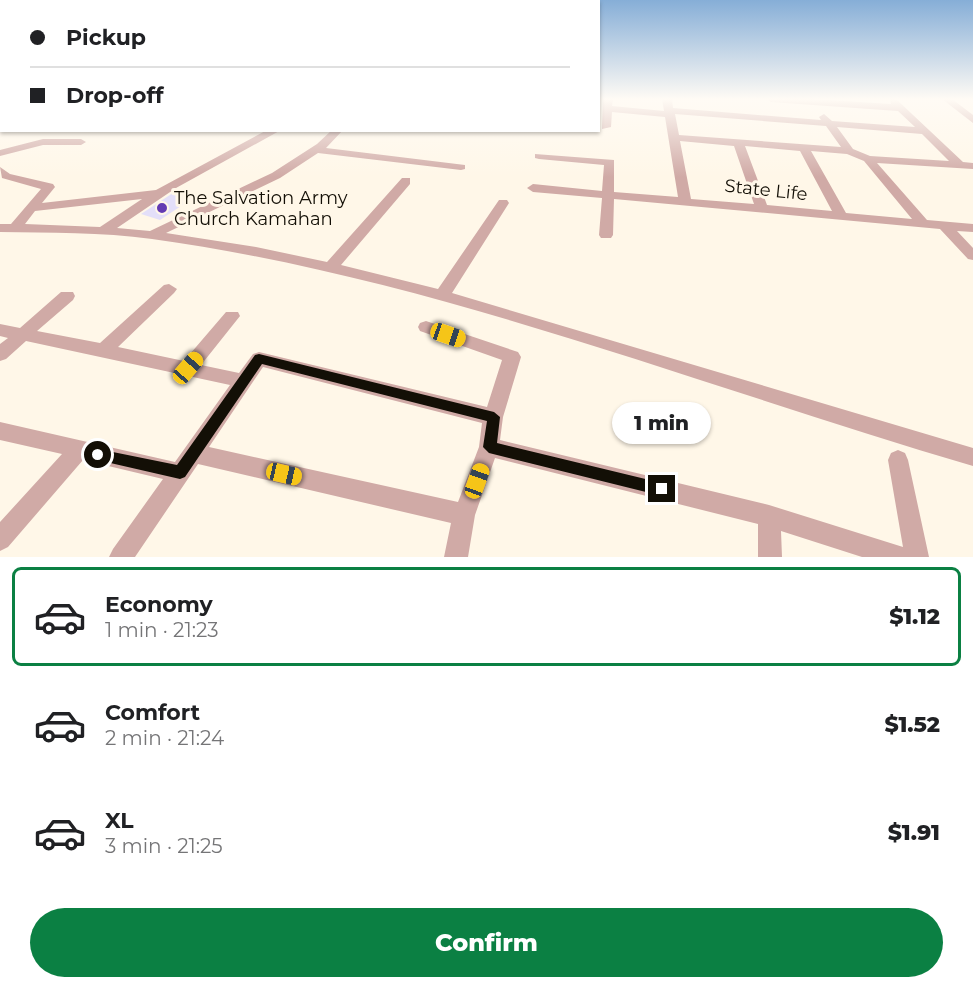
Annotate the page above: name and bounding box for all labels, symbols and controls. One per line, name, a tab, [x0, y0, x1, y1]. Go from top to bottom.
text: Pickup	[66, 24, 146, 51]
text: Drop-off	[66, 82, 164, 109]
street label: State Life	[723, 175, 809, 205]
place label: The Salvation Army Church Kamahan	[174, 187, 348, 230]
marker: The Salvation Army Church Kamahan	[155, 201, 169, 215]
car	[428, 321, 468, 349]
car	[169, 349, 207, 387]
callout: 1 min	[612, 402, 712, 444]
text: 1 min	[634, 411, 689, 435]
route start	[84, 441, 111, 468]
car	[264, 461, 304, 487]
car	[462, 461, 492, 501]
route end	[648, 475, 675, 502]
icon: car	[33, 590, 87, 644]
text: Economy	[105, 591, 213, 618]
text: $1.12	[889, 603, 940, 630]
text: 1 min · 21:23	[105, 618, 219, 642]
icon: car	[33, 698, 87, 752]
text: Comfort	[105, 699, 200, 726]
text: $1.52	[884, 711, 940, 738]
text: 2 min · 21:24	[105, 726, 224, 750]
icon: car	[33, 806, 87, 860]
text: XL	[105, 807, 134, 834]
text: $1.91	[888, 819, 940, 846]
text: 3 min · 21:25	[105, 834, 223, 858]
button: Confirm	[30, 908, 943, 977]

